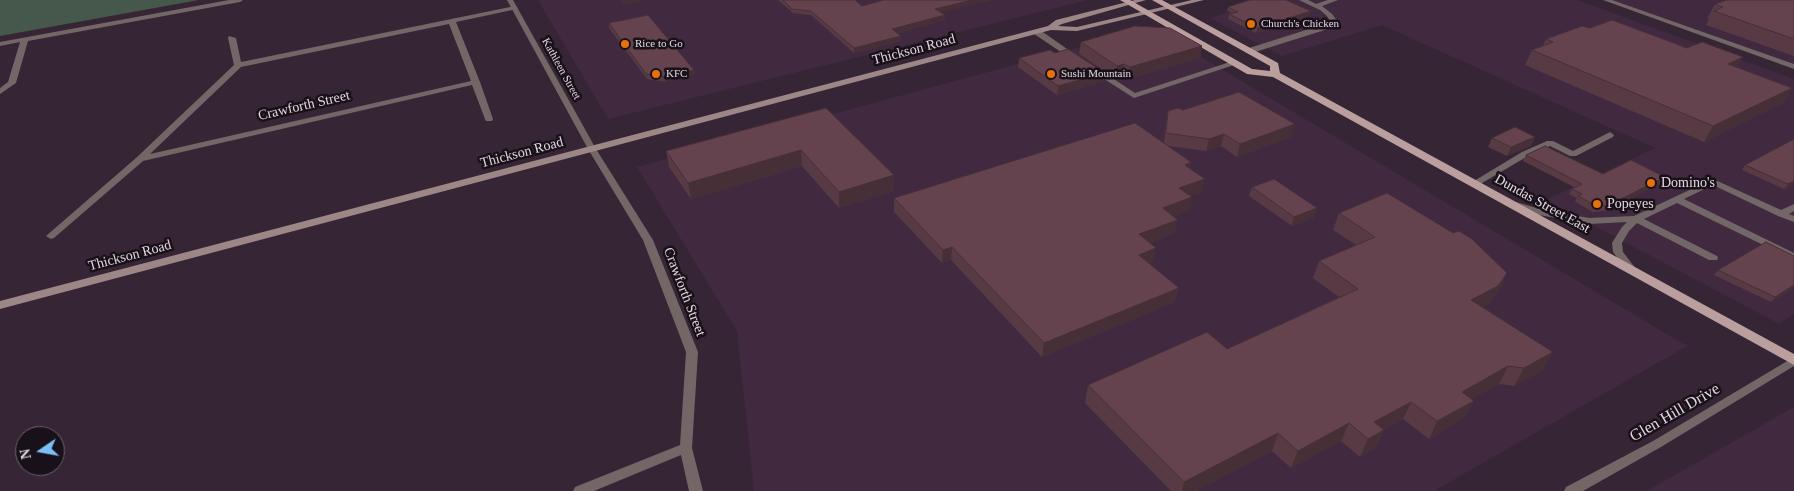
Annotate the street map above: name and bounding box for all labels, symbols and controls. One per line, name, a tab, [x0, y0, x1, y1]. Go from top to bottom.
place label: Church's Chicken	[1261, 17, 1339, 31]
marker: Church's Chicken	[1245, 18, 1257, 30]
street label: Thickson Road	[871, 31, 957, 69]
street label: Kathleen Street	[539, 36, 583, 102]
place label: Rice to Go	[635, 37, 683, 51]
marker: Rice to Go	[619, 38, 631, 50]
place label: KFC	[666, 67, 687, 81]
place label: Sushi Mountain	[1061, 67, 1131, 81]
marker: KFC	[650, 68, 662, 80]
marker: Sushi Mountain	[1045, 68, 1057, 80]
street label: Crawforth Street	[256, 87, 352, 125]
street label: Thickson Road	[479, 134, 565, 172]
street label: Dundas Street East	[1491, 171, 1593, 237]
place label: Domino's	[1661, 175, 1715, 191]
marker: Domino's	[1645, 177, 1657, 189]
place label: Popeyes	[1607, 196, 1654, 212]
marker: Popeyes	[1591, 198, 1603, 210]
street label: Thickson Road	[87, 237, 173, 275]
street label: Crawforth Street	[659, 245, 709, 339]
street label: Glen Hill Drive	[1627, 380, 1723, 446]
north arrow	[15, 426, 65, 476]
text: N	[17, 448, 34, 461]

